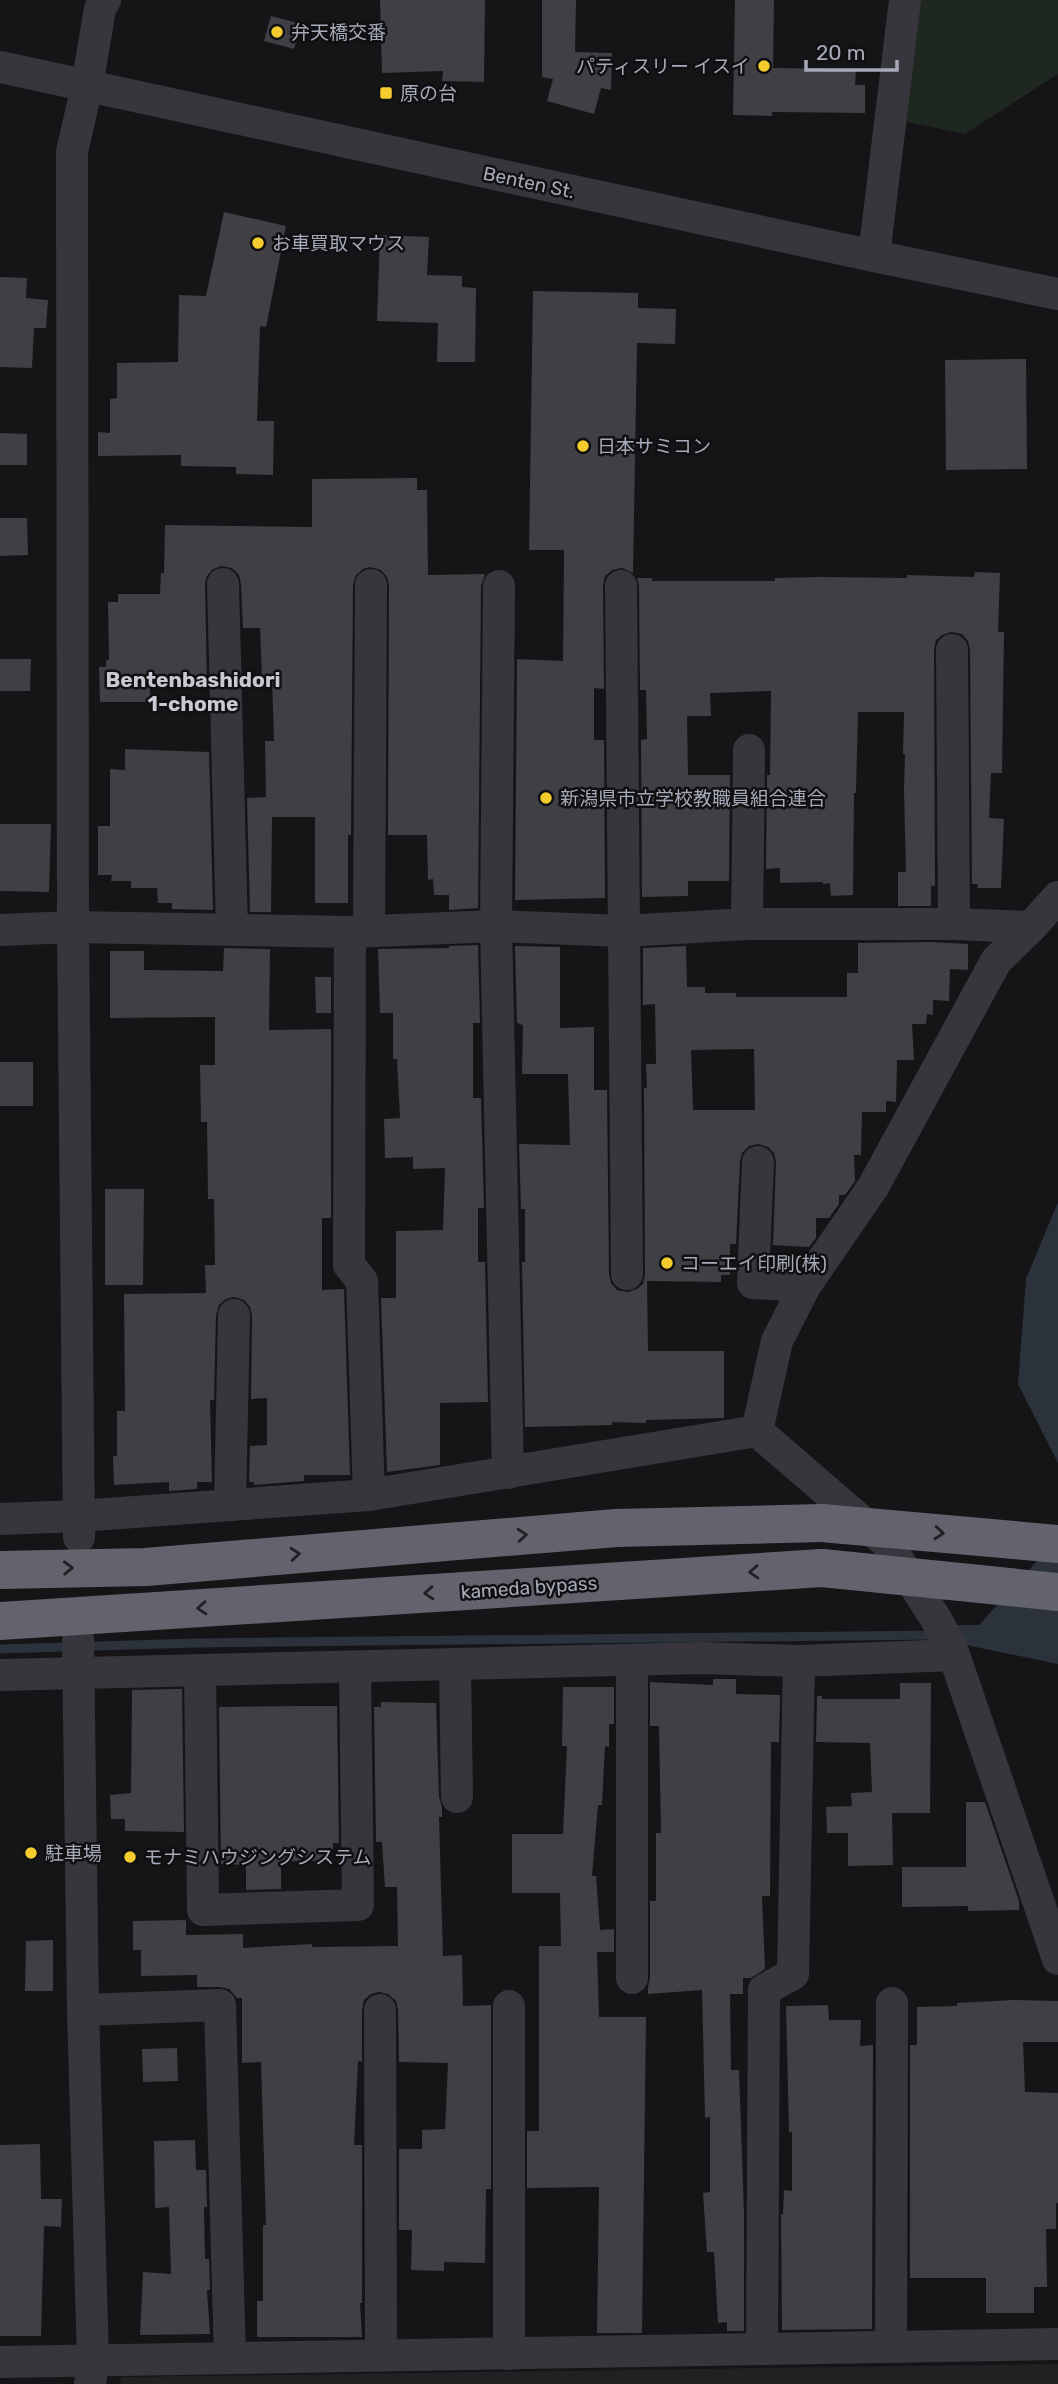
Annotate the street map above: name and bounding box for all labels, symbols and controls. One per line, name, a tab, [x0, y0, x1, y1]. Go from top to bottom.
place label: 弁天橋交番	[291, 21, 386, 44]
marker: 弁天橋交番	[269, 24, 285, 40]
scale bar	[806, 28, 897, 72]
text: 20 m	[816, 40, 865, 65]
place label: パティスリー イスイ	[576, 55, 750, 78]
marker: パティスリー イスイ	[756, 58, 772, 74]
place label: 原の台	[400, 82, 457, 105]
marker: 原の台	[378, 85, 394, 101]
street label: Benten St.	[481, 162, 577, 203]
place label: お車買取マウス	[272, 232, 405, 255]
marker: お車買取マウス	[250, 235, 266, 251]
place label: 日本サミコン	[597, 435, 711, 458]
marker: 日本サミコン	[575, 438, 591, 454]
district label: Bentenbashidori 1-chome	[106, 667, 280, 716]
place label: 新潟県市立学校教職員組合連合	[560, 787, 826, 810]
marker: 新潟県市立学校教職員組合連合	[538, 790, 554, 806]
place label: コーエイ印刷(株)	[681, 1252, 827, 1275]
marker: コーエイ印刷(株)	[659, 1255, 675, 1271]
one-way arrow	[933, 1525, 944, 1540]
one-way arrow	[517, 1528, 528, 1543]
one-way arrow	[290, 1547, 301, 1562]
one-way arrow	[63, 1561, 74, 1576]
one-way arrow	[748, 1565, 759, 1580]
street label: kameda bypass	[460, 1571, 598, 1604]
one-way arrow	[423, 1586, 434, 1601]
one-way arrow	[196, 1600, 207, 1615]
place label: 駐車場	[45, 1842, 102, 1865]
marker: 駐車場	[23, 1845, 39, 1861]
place label: モナミハウジングシステム	[144, 1846, 371, 1869]
marker: モナミハウジングシステム	[122, 1849, 138, 1865]

